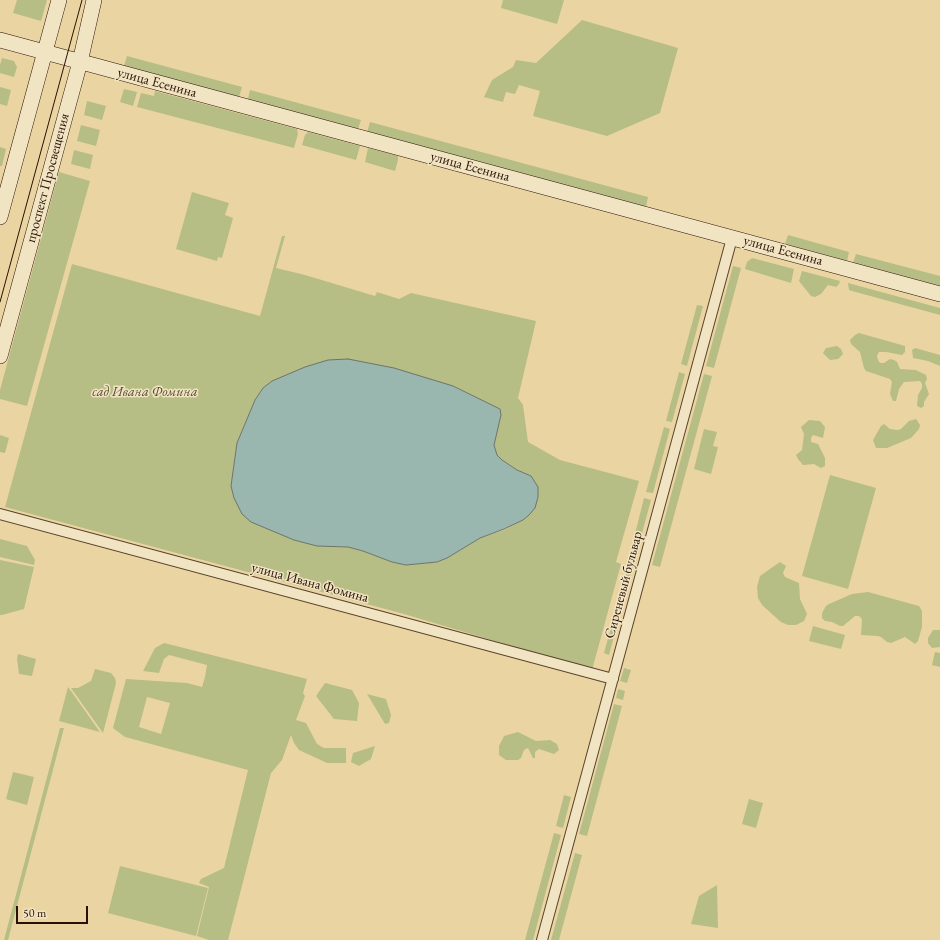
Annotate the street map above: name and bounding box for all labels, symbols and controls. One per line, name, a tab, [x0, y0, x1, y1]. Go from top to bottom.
street label: улица Есенина	[115, 64, 199, 102]
street label: проспект Просвещения	[23, 111, 73, 245]
street label: улица Есенина	[428, 148, 512, 186]
street label: улица Есенина	[741, 232, 825, 270]
park label: сад Ивана Фомина	[92, 384, 198, 400]
street label: Сиреневый бульвар	[602, 529, 646, 641]
street label: улица Ивана Фомина	[250, 559, 370, 607]
scale bar	[18, 898, 90, 924]
text: 50 m	[23, 905, 46, 921]

